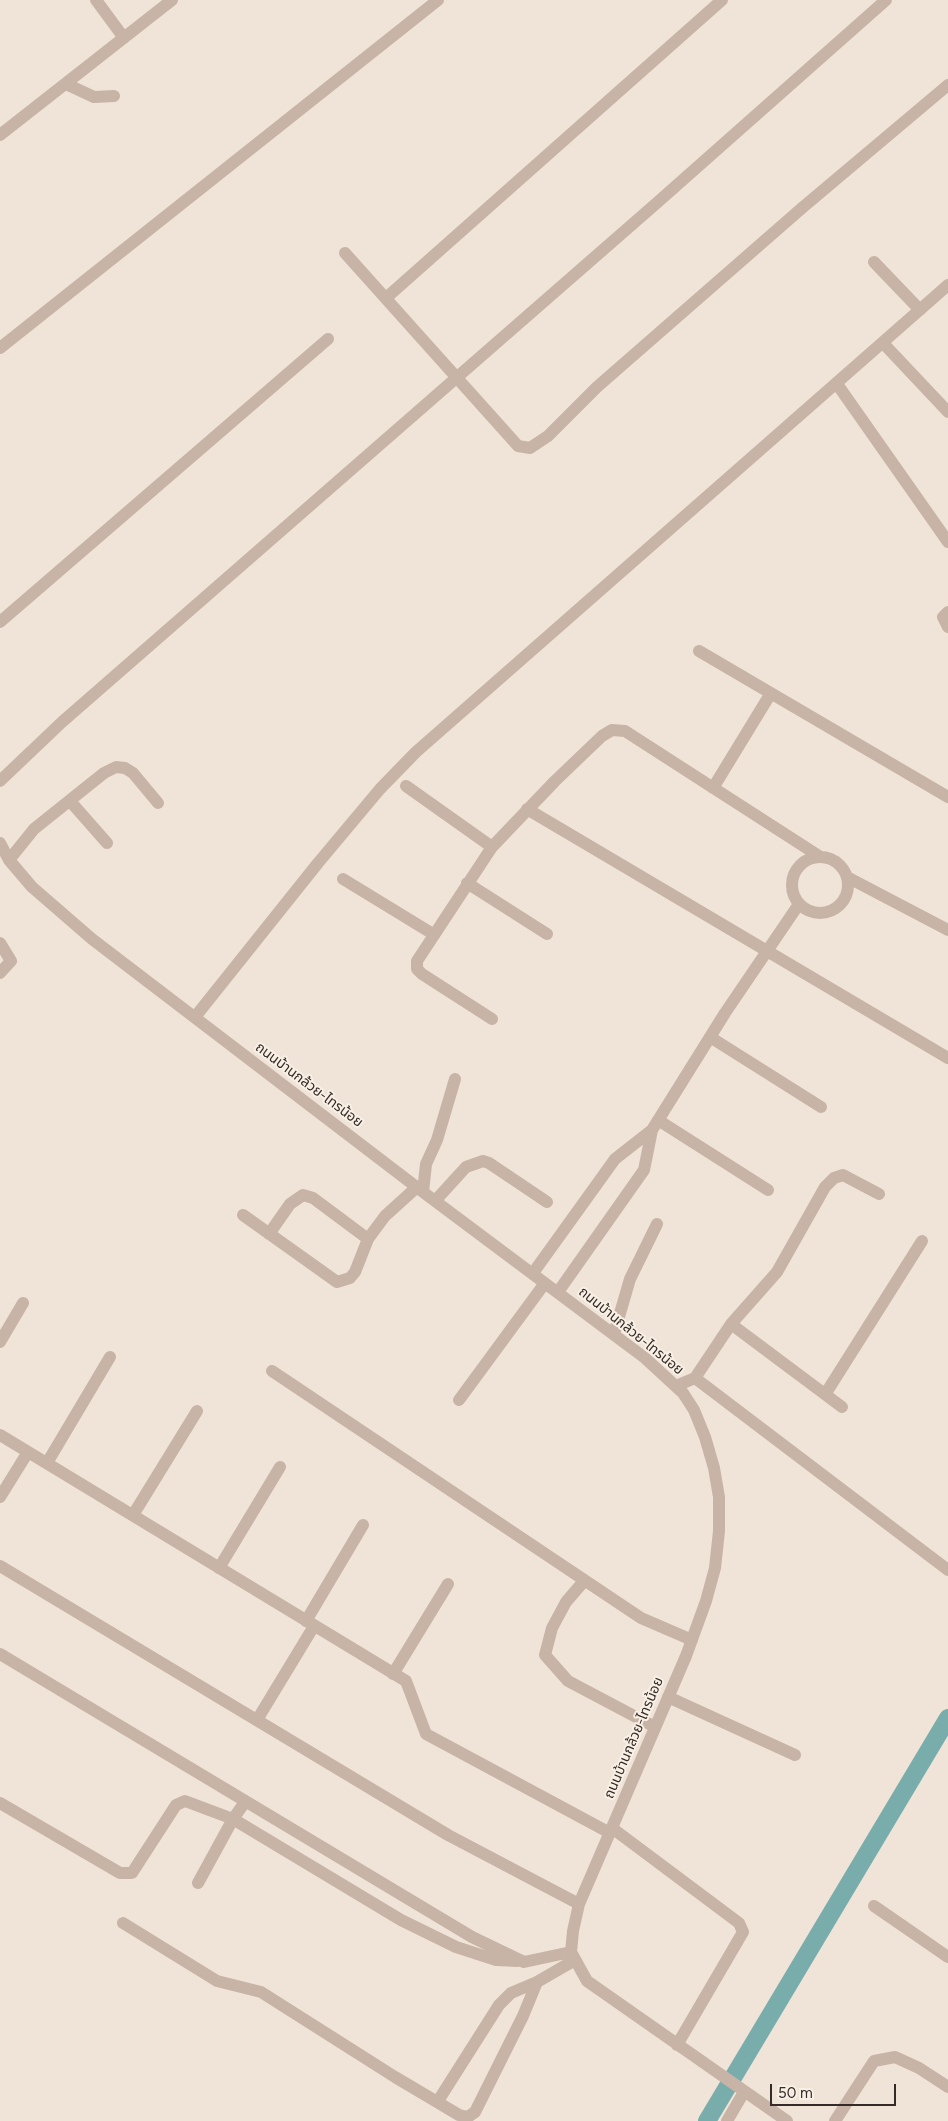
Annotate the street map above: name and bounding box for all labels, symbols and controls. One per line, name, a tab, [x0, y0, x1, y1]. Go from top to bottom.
street label: ถนนบ้านกล้วย-ไทรน้อย	[252, 1039, 366, 1131]
street label: ถนนบ้านกล้วย-ไทรน้อย	[575, 1283, 687, 1379]
street label: ถนนบ้านกล้วย-ไทรน้อย	[601, 1675, 667, 1801]
scale bar	[773, 2074, 899, 2106]
text: 50 m	[778, 2084, 813, 2102]

